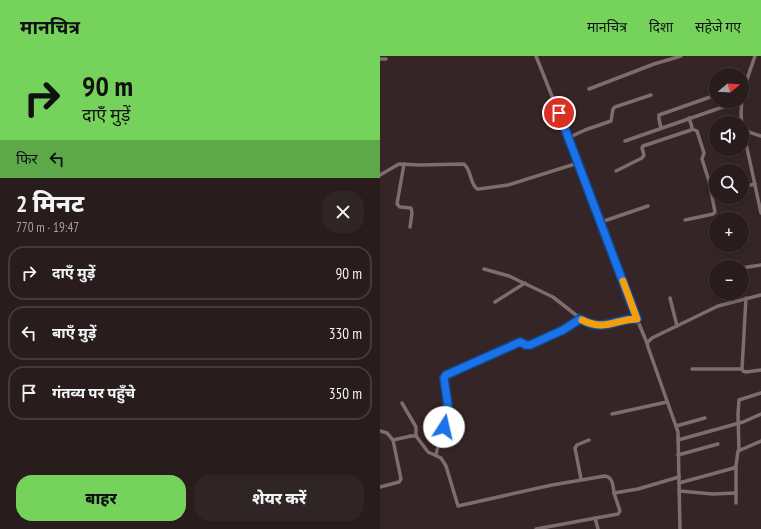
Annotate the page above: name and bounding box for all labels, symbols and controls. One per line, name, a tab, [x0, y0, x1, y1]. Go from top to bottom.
text: मानचित्र	[20, 15, 80, 39]
text: मानचित्र	[587, 18, 627, 36]
text: दिशा	[649, 18, 673, 36]
text: सहेजे गए	[695, 18, 741, 36]
text: 90 m	[82, 67, 133, 104]
north arrow	[709, 68, 749, 108]
map controls	[709, 68, 749, 300]
icon: right	[16, 72, 68, 124]
pin	[542, 96, 576, 130]
icon: arrive	[548, 102, 570, 124]
text: दाएँ मुड़ें	[82, 103, 130, 126]
button: sound	[709, 116, 749, 156]
icon: left	[46, 148, 68, 170]
text: फिर	[16, 149, 38, 168]
button: search	[709, 164, 749, 204]
text: 2 मिनट	[16, 188, 84, 219]
button: close	[322, 191, 364, 233]
button: +	[709, 212, 749, 252]
text: 770 m · 19:47	[16, 219, 79, 236]
button: −	[709, 260, 749, 300]
icon: right	[18, 262, 40, 284]
text: दाएँ मुड़ें	[52, 263, 95, 282]
text: 90 m	[336, 264, 362, 283]
icon: left	[18, 322, 40, 344]
text: बाएँ मुड़ें	[52, 323, 96, 342]
text: 330 m	[329, 324, 362, 343]
icon: arrive	[18, 382, 40, 404]
text: गंतव्य पर पहुँचे	[52, 383, 135, 402]
text: 350 m	[329, 384, 362, 403]
position arrow	[423, 406, 465, 448]
button: बाहर	[16, 475, 186, 521]
button: शेयर करें	[194, 475, 364, 521]

